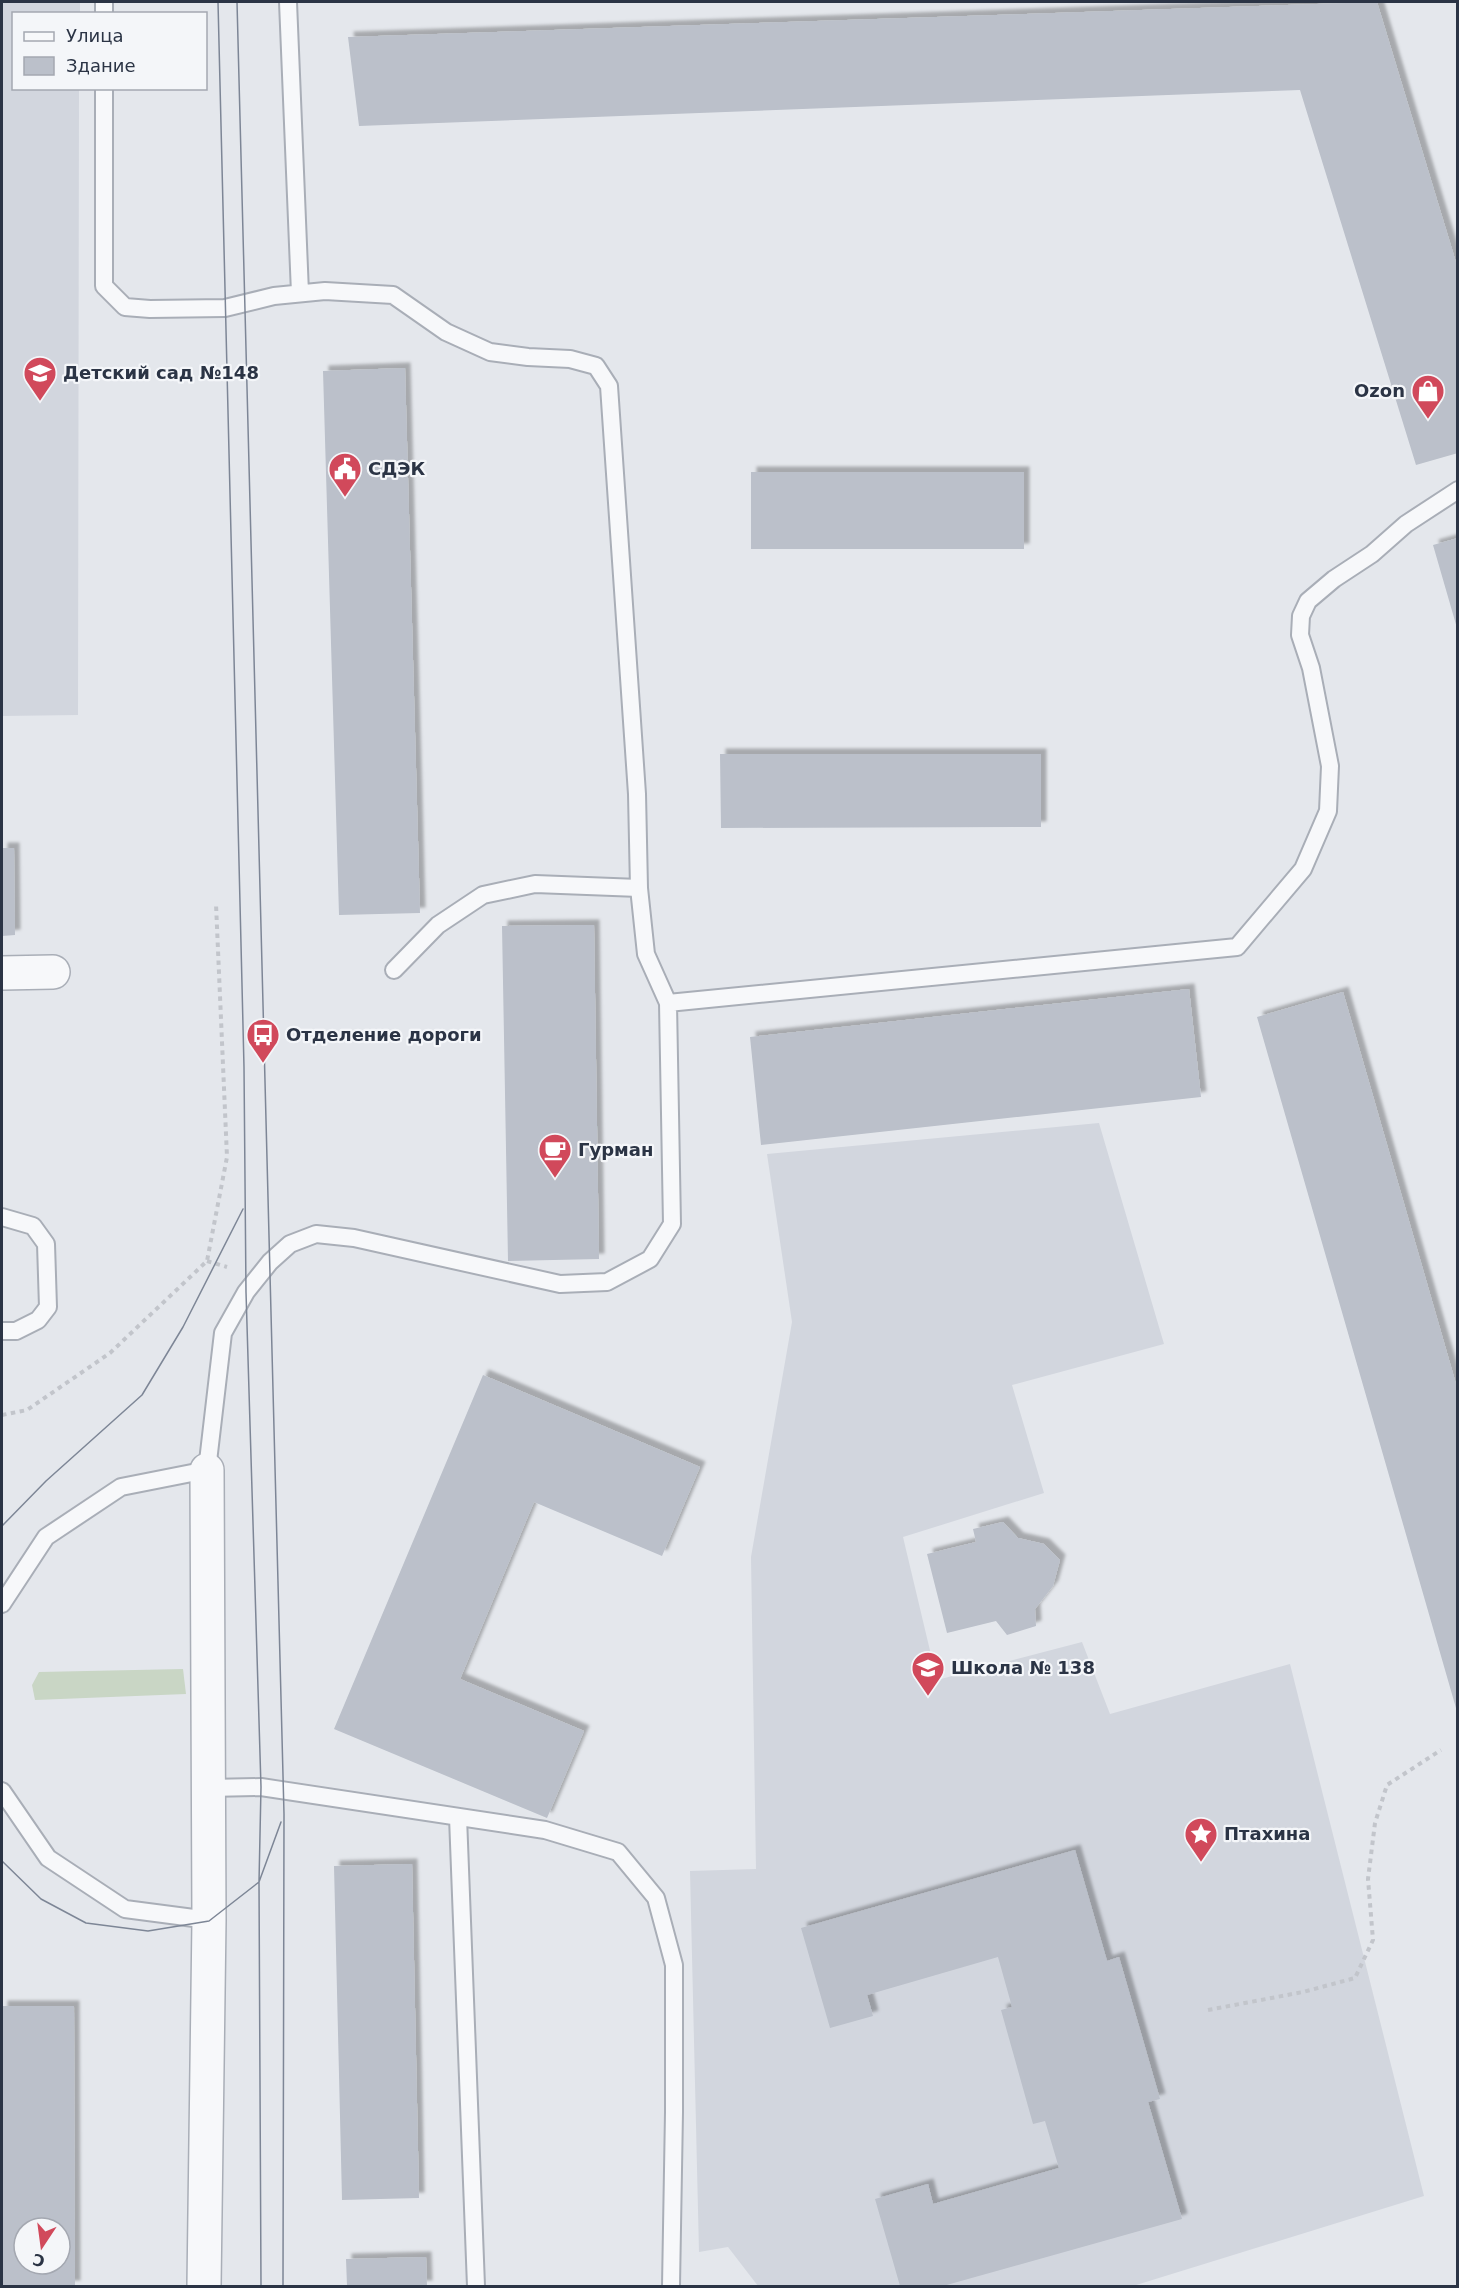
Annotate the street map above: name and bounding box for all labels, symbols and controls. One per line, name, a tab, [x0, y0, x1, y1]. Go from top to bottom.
legend	[12, 12, 207, 90]
text: Улица	[66, 25, 123, 46]
text: Здание	[66, 55, 136, 76]
school or university icon: Детский сад №148	[22, 355, 58, 402]
place label: Детский сад №148	[63, 362, 259, 383]
shop icon: Ozon	[1410, 373, 1446, 420]
place label: Ozon	[1354, 380, 1405, 401]
public building icon: СДЭК	[327, 451, 363, 498]
place label: СДЭК	[368, 458, 425, 479]
bus stop icon: Отделение дороги	[245, 1017, 281, 1064]
place label: Отделение дороги	[286, 1024, 482, 1045]
cafe icon: Гурман	[537, 1132, 573, 1179]
place label: Гурман	[578, 1139, 653, 1160]
school or university icon: Школа № 138	[910, 1650, 946, 1697]
place label: Школа № 138	[951, 1657, 1095, 1678]
place icon: Птахина	[1183, 1816, 1219, 1863]
place label: Птахина	[1224, 1823, 1310, 1844]
north arrow	[12, 2216, 72, 2276]
text: С	[31, 2250, 47, 2271]

